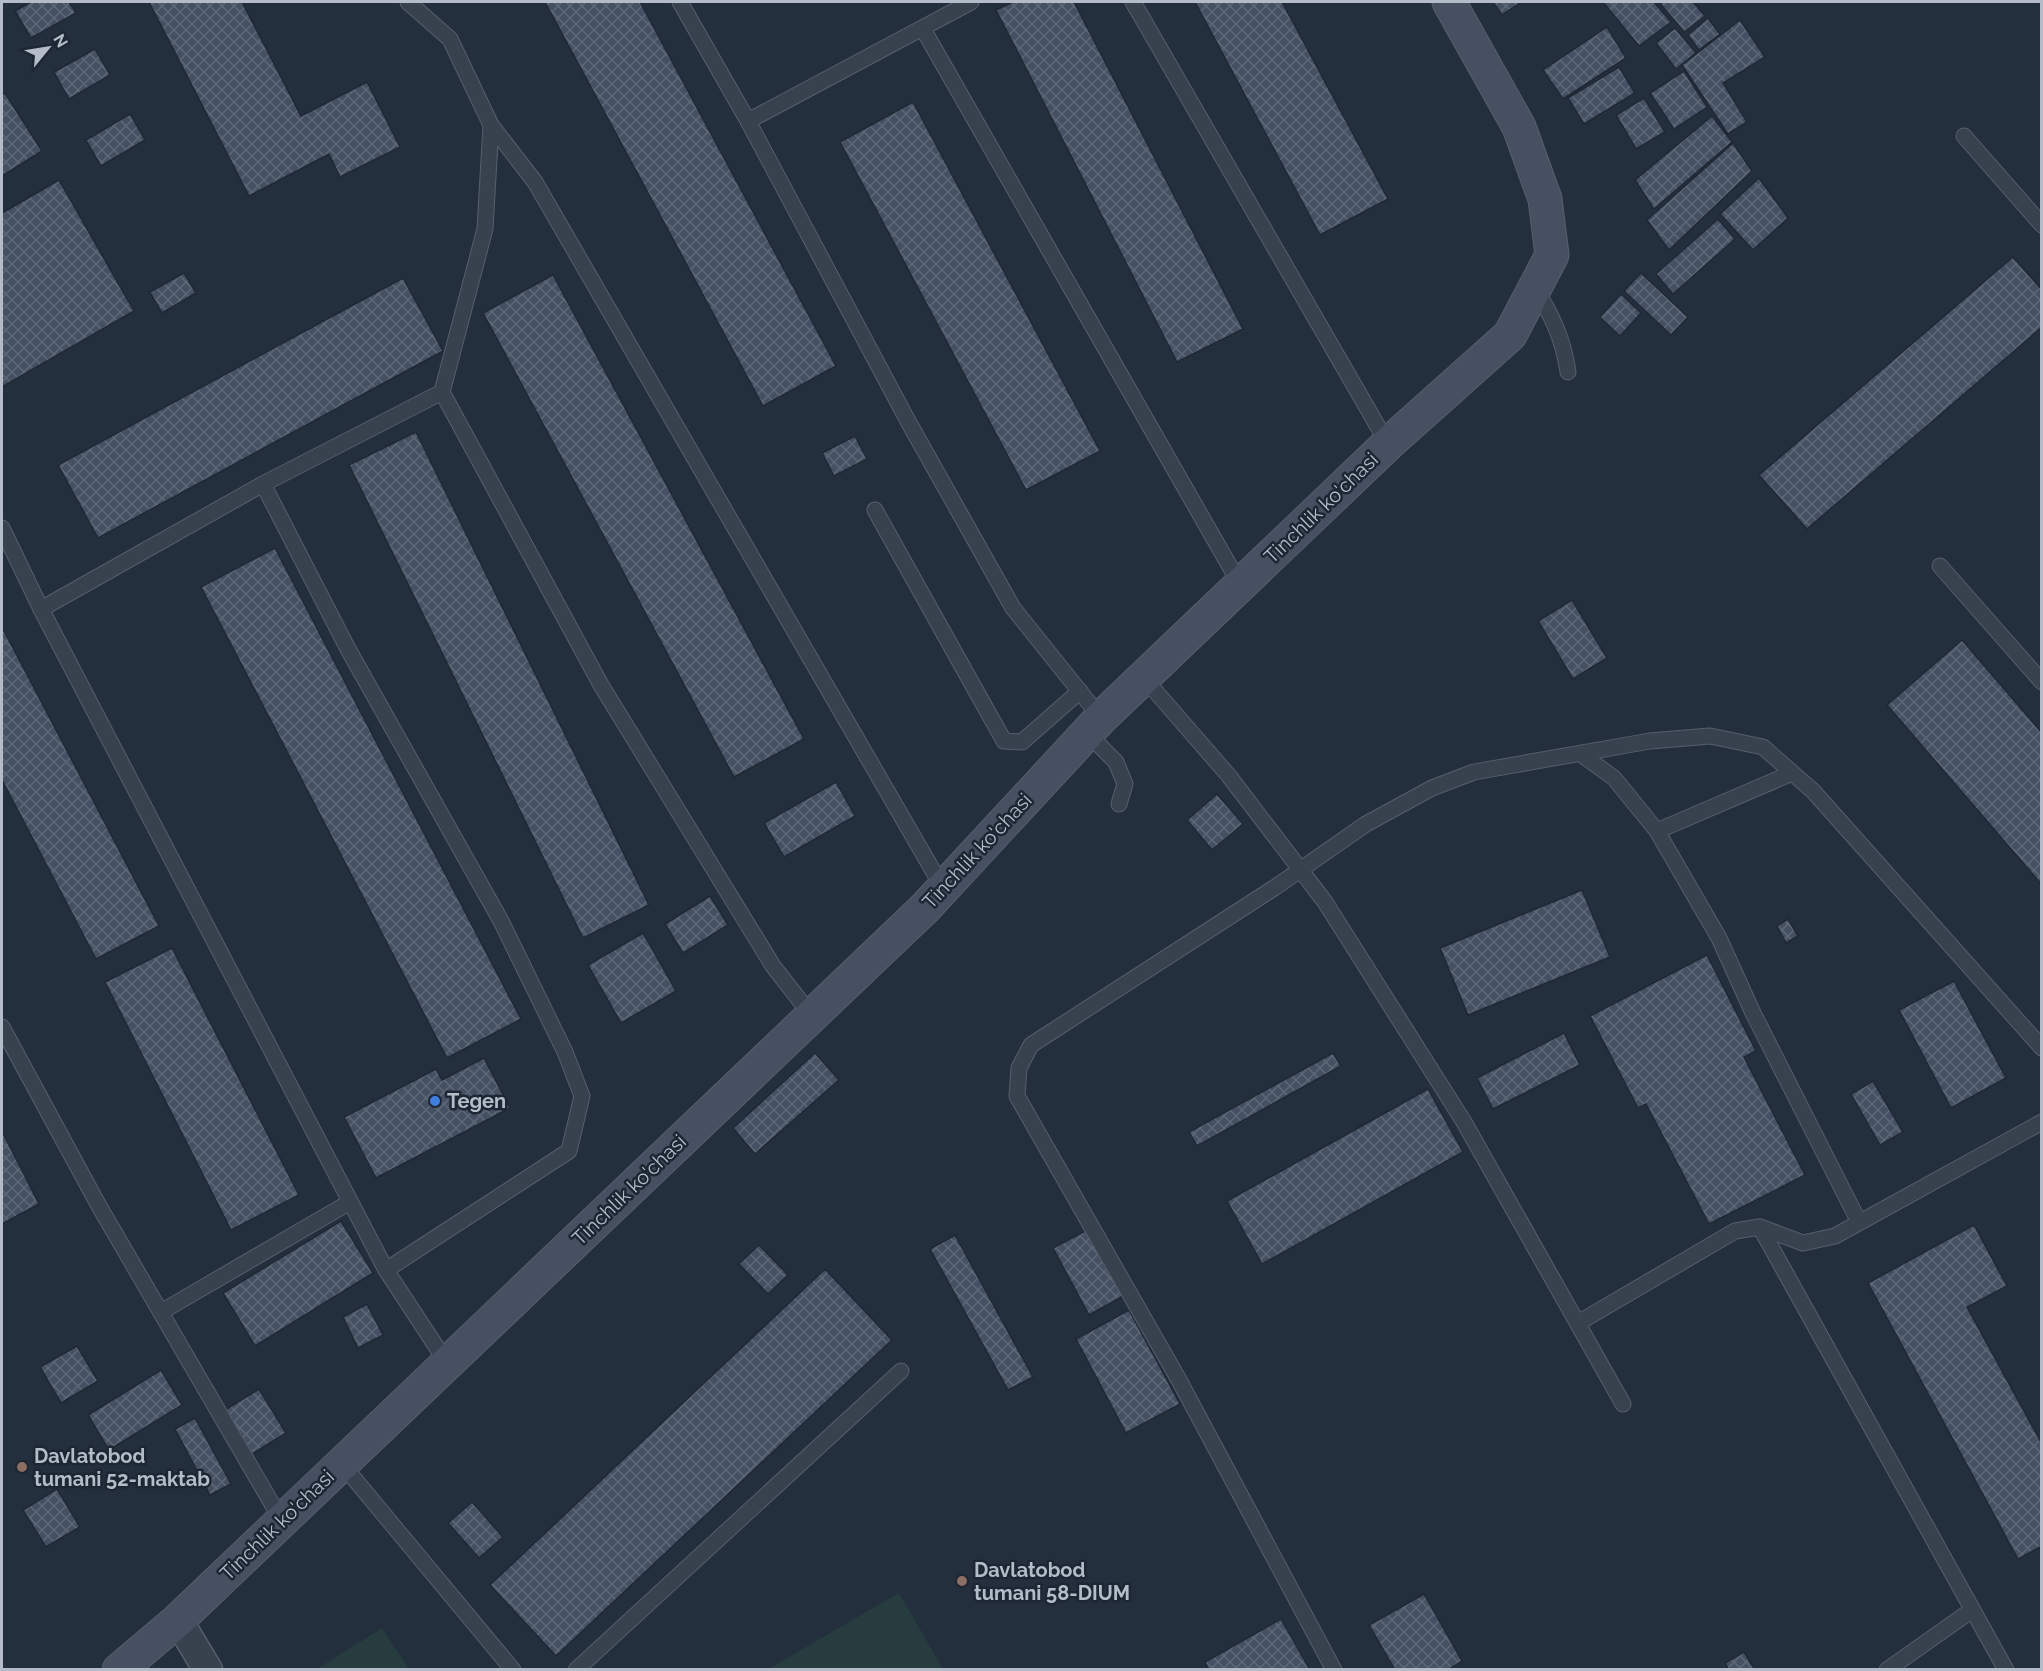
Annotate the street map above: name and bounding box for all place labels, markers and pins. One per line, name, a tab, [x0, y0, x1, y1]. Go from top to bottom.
place label: Tegen	[447, 1089, 506, 1113]
marker: Tegen	[428, 1094, 442, 1108]
place label: Davlatobod tumani 52-maktab	[34, 1444, 210, 1491]
marker: Davlatobod tumani 52-maktab	[15, 1460, 29, 1474]
place label: Davlatobod tumani 58-DIUM	[974, 1558, 1130, 1605]
marker: Davlatobod tumani 58-DIUM	[955, 1574, 969, 1588]

